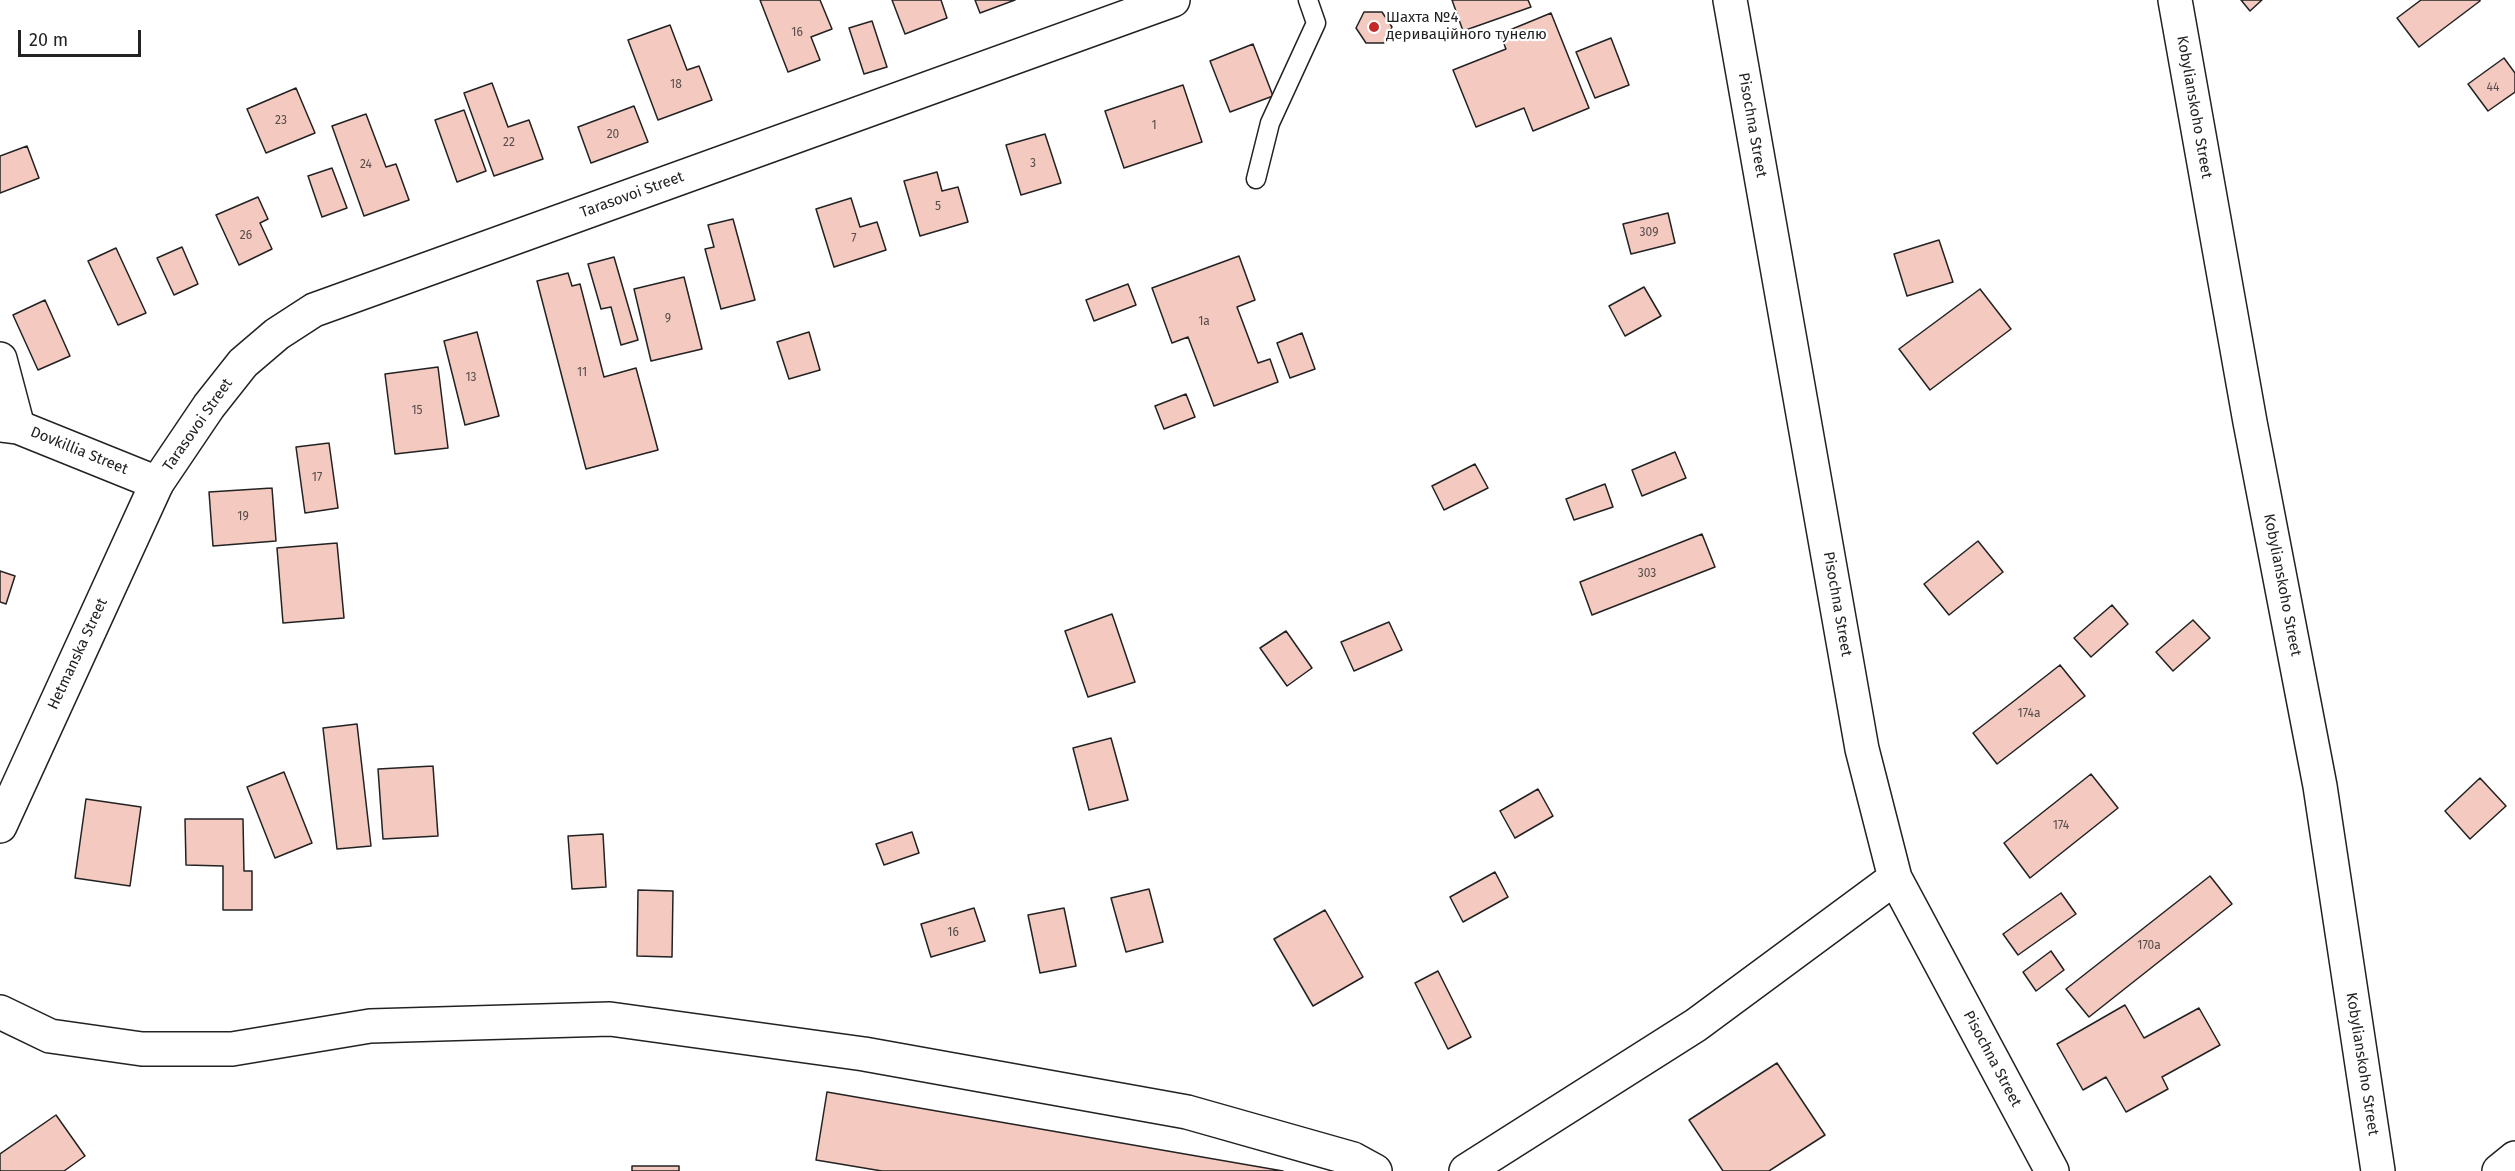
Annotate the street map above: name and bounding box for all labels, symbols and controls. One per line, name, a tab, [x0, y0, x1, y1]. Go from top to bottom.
place label: Шахта №4 дериваційного тунелю	[1386, 9, 1547, 44]
scale bar	[21, 18, 144, 56]
marker: Шахта №4 дериваційного тунелю	[1367, 20, 1381, 34]
house number: 16	[791, 26, 803, 40]
text: 20 m	[29, 29, 68, 51]
street label: Kobylianskoho Street	[2173, 34, 2215, 180]
street label: Pisochna Street	[1734, 71, 1770, 179]
house number: 18	[670, 78, 682, 92]
house number: 44	[2487, 81, 2499, 95]
house number: 23	[275, 114, 287, 128]
house number: 1	[1151, 119, 1157, 133]
house number: 20	[607, 128, 619, 142]
house number: 22	[503, 136, 515, 150]
house number: 3	[1030, 157, 1036, 171]
house number: 24	[360, 158, 372, 172]
street label: Tarasovoi Street	[578, 168, 686, 222]
house number: 5	[935, 200, 941, 214]
house number: 309	[1640, 226, 1658, 240]
house number: 26	[240, 229, 252, 243]
house number: 7	[851, 232, 857, 246]
house number: 9	[665, 312, 671, 326]
house number: 1а	[1198, 315, 1210, 329]
house number: 11	[577, 366, 587, 380]
house number: 13	[465, 371, 477, 385]
street label: Tarasovoi Street	[159, 375, 237, 475]
house number: 15	[411, 404, 423, 418]
street label: Dovkillia Street	[28, 423, 130, 479]
house number: 17	[312, 471, 322, 485]
house number: 19	[237, 510, 249, 524]
street label: Kobylianskoho Street	[2259, 512, 2305, 658]
street label: Pisochna Street	[1819, 550, 1855, 658]
house number: 303	[1638, 567, 1656, 581]
street label: Hetmanska Street	[44, 595, 112, 713]
house number: 174а	[2018, 707, 2040, 721]
house number: 174	[2053, 819, 2069, 833]
house number: 16	[947, 926, 959, 940]
house number: 170а	[2137, 939, 2161, 953]
street label: Kobylianskoho Street	[2342, 991, 2382, 1137]
street label: Pisochna Street	[1959, 1008, 2025, 1110]

